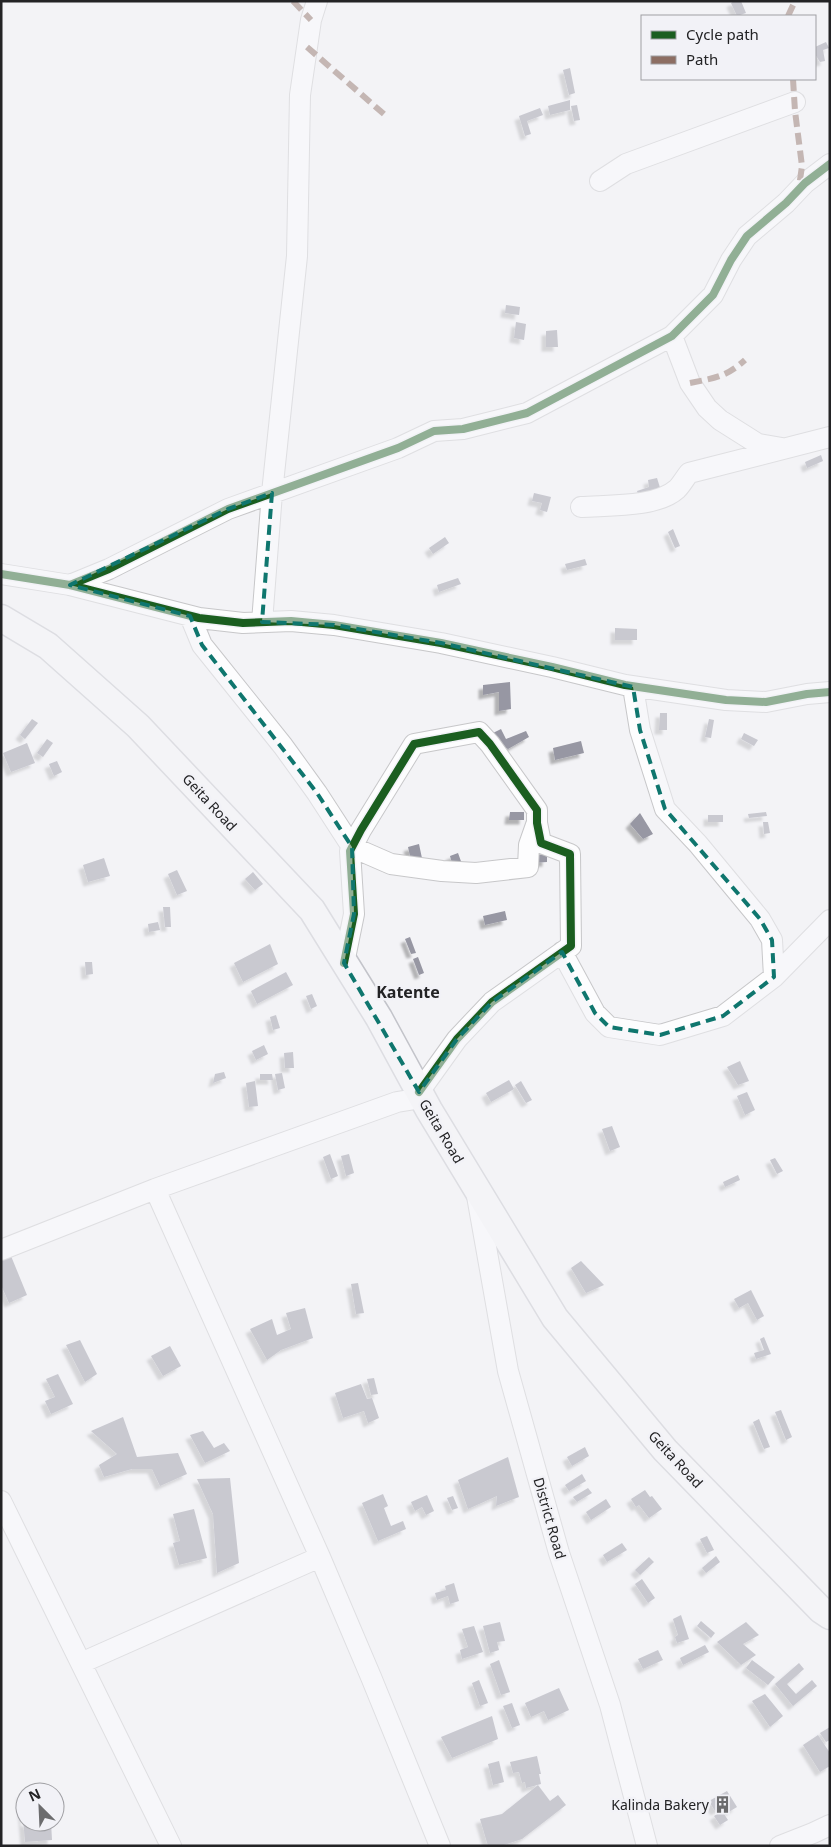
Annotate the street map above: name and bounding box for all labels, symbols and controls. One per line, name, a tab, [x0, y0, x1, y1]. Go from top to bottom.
legend	[641, 15, 816, 80]
text: Cycle path	[686, 24, 759, 44]
text: Path	[686, 49, 718, 69]
street label: Geita Road	[179, 769, 241, 835]
district label: Katente	[376, 981, 440, 1003]
street label: Geita Road	[415, 1095, 469, 1167]
street label: Geita Road	[645, 1426, 707, 1492]
street label: District Road	[529, 1475, 571, 1561]
north arrow	[15, 1782, 65, 1832]
text: N	[25, 1784, 44, 1806]
building icon: Kalinda Bakery	[713, 1794, 733, 1814]
place label: Kalinda Bakery	[611, 1795, 710, 1814]

